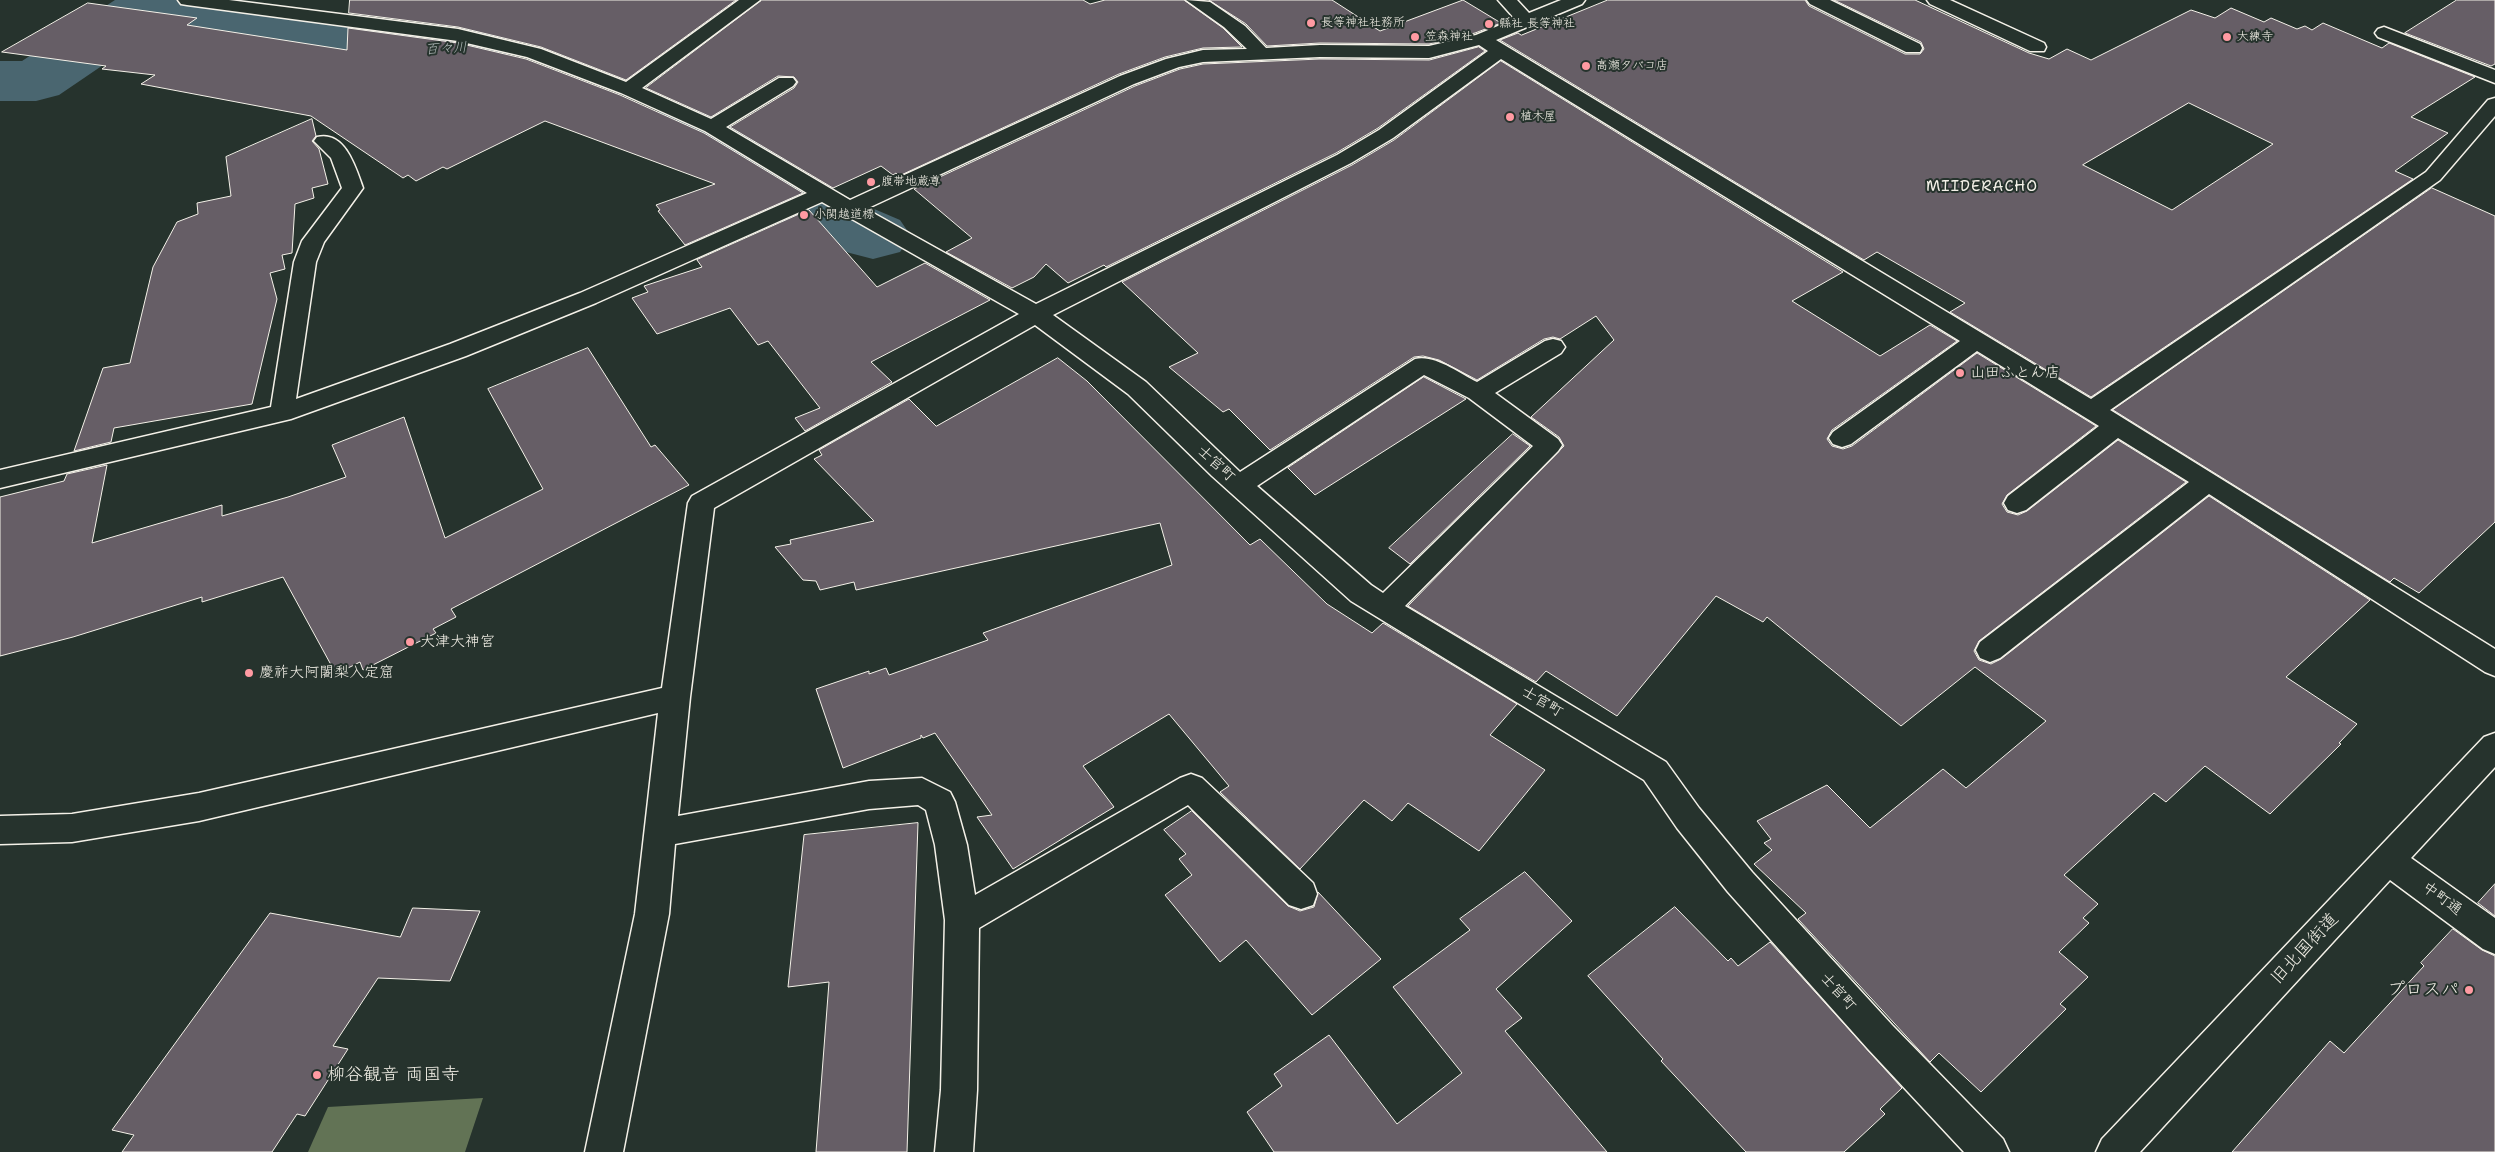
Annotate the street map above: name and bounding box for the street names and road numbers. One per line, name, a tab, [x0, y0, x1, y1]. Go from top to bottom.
street label: 士官町	[1193, 442, 1239, 486]
street label: 士官町	[1518, 683, 1566, 721]
street label: 中町通	[2419, 878, 2465, 920]
street label: 旧北国街道	[2266, 909, 2344, 989]
street label: 士官町	[1816, 969, 1860, 1015]

